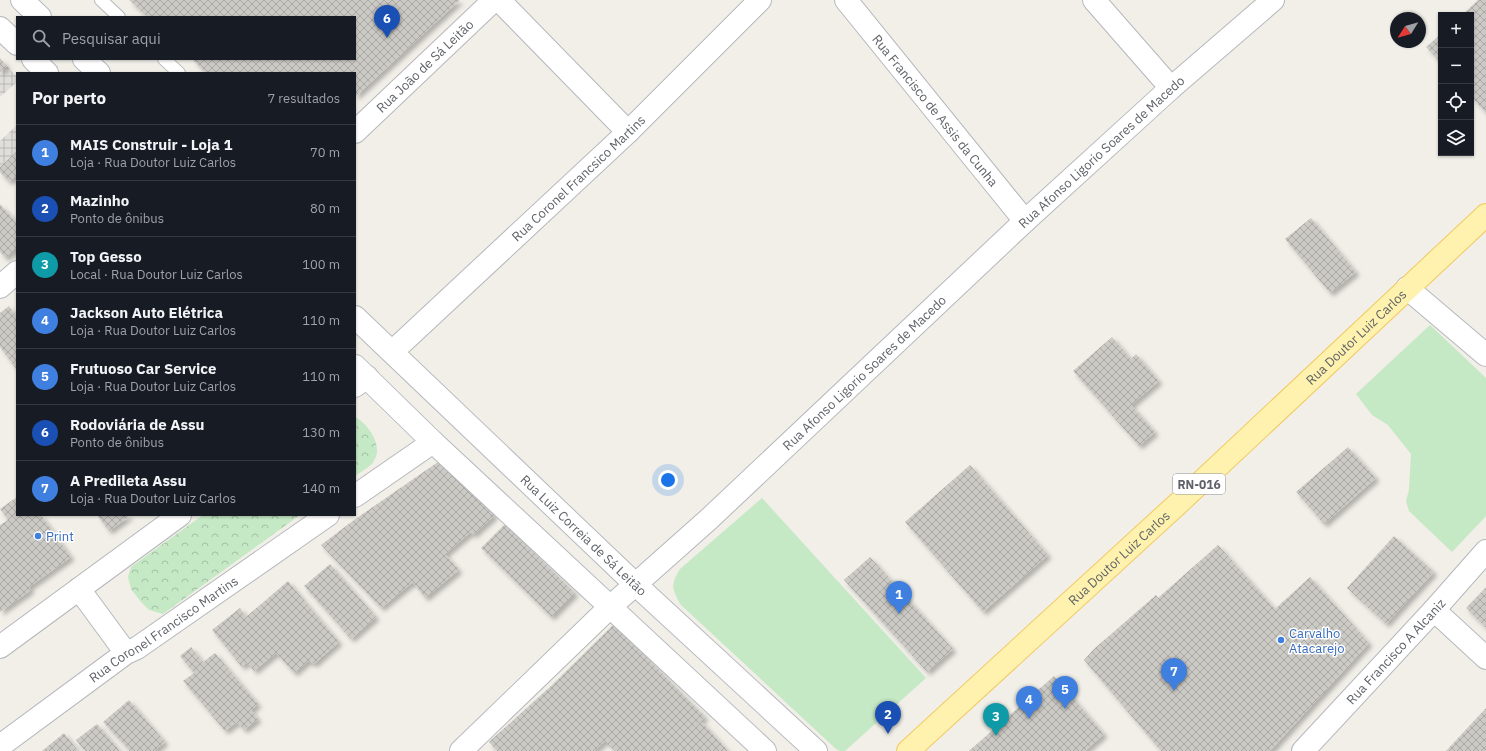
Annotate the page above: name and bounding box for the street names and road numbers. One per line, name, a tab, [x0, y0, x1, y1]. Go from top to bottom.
street label: Rua João de Sá Leitão	[372, 16, 477, 116]
street label: Rua Francisco de Assis da Cunha	[869, 31, 1002, 190]
street label: Rua Afonso Ligorio Soares de Macedo	[1015, 72, 1188, 232]
street label: Rua Coronel Francsico Martins	[508, 111, 649, 245]
street label: Rua Doutor Luiz Carlos	[1302, 286, 1410, 388]
street label: Rua Afonso Ligorio Soares de Macedo	[779, 291, 950, 454]
street label: Rua Luiz Correia de Sá Leitão	[517, 471, 650, 599]
road number: RN-016	[1173, 474, 1225, 494]
street label: Rua Doutor Luiz Carlos	[1064, 507, 1173, 609]
street label: Rua Coronel Francisco Martins	[85, 572, 241, 686]
street label: Rua Francisco A Alcaniz	[1342, 595, 1449, 708]

